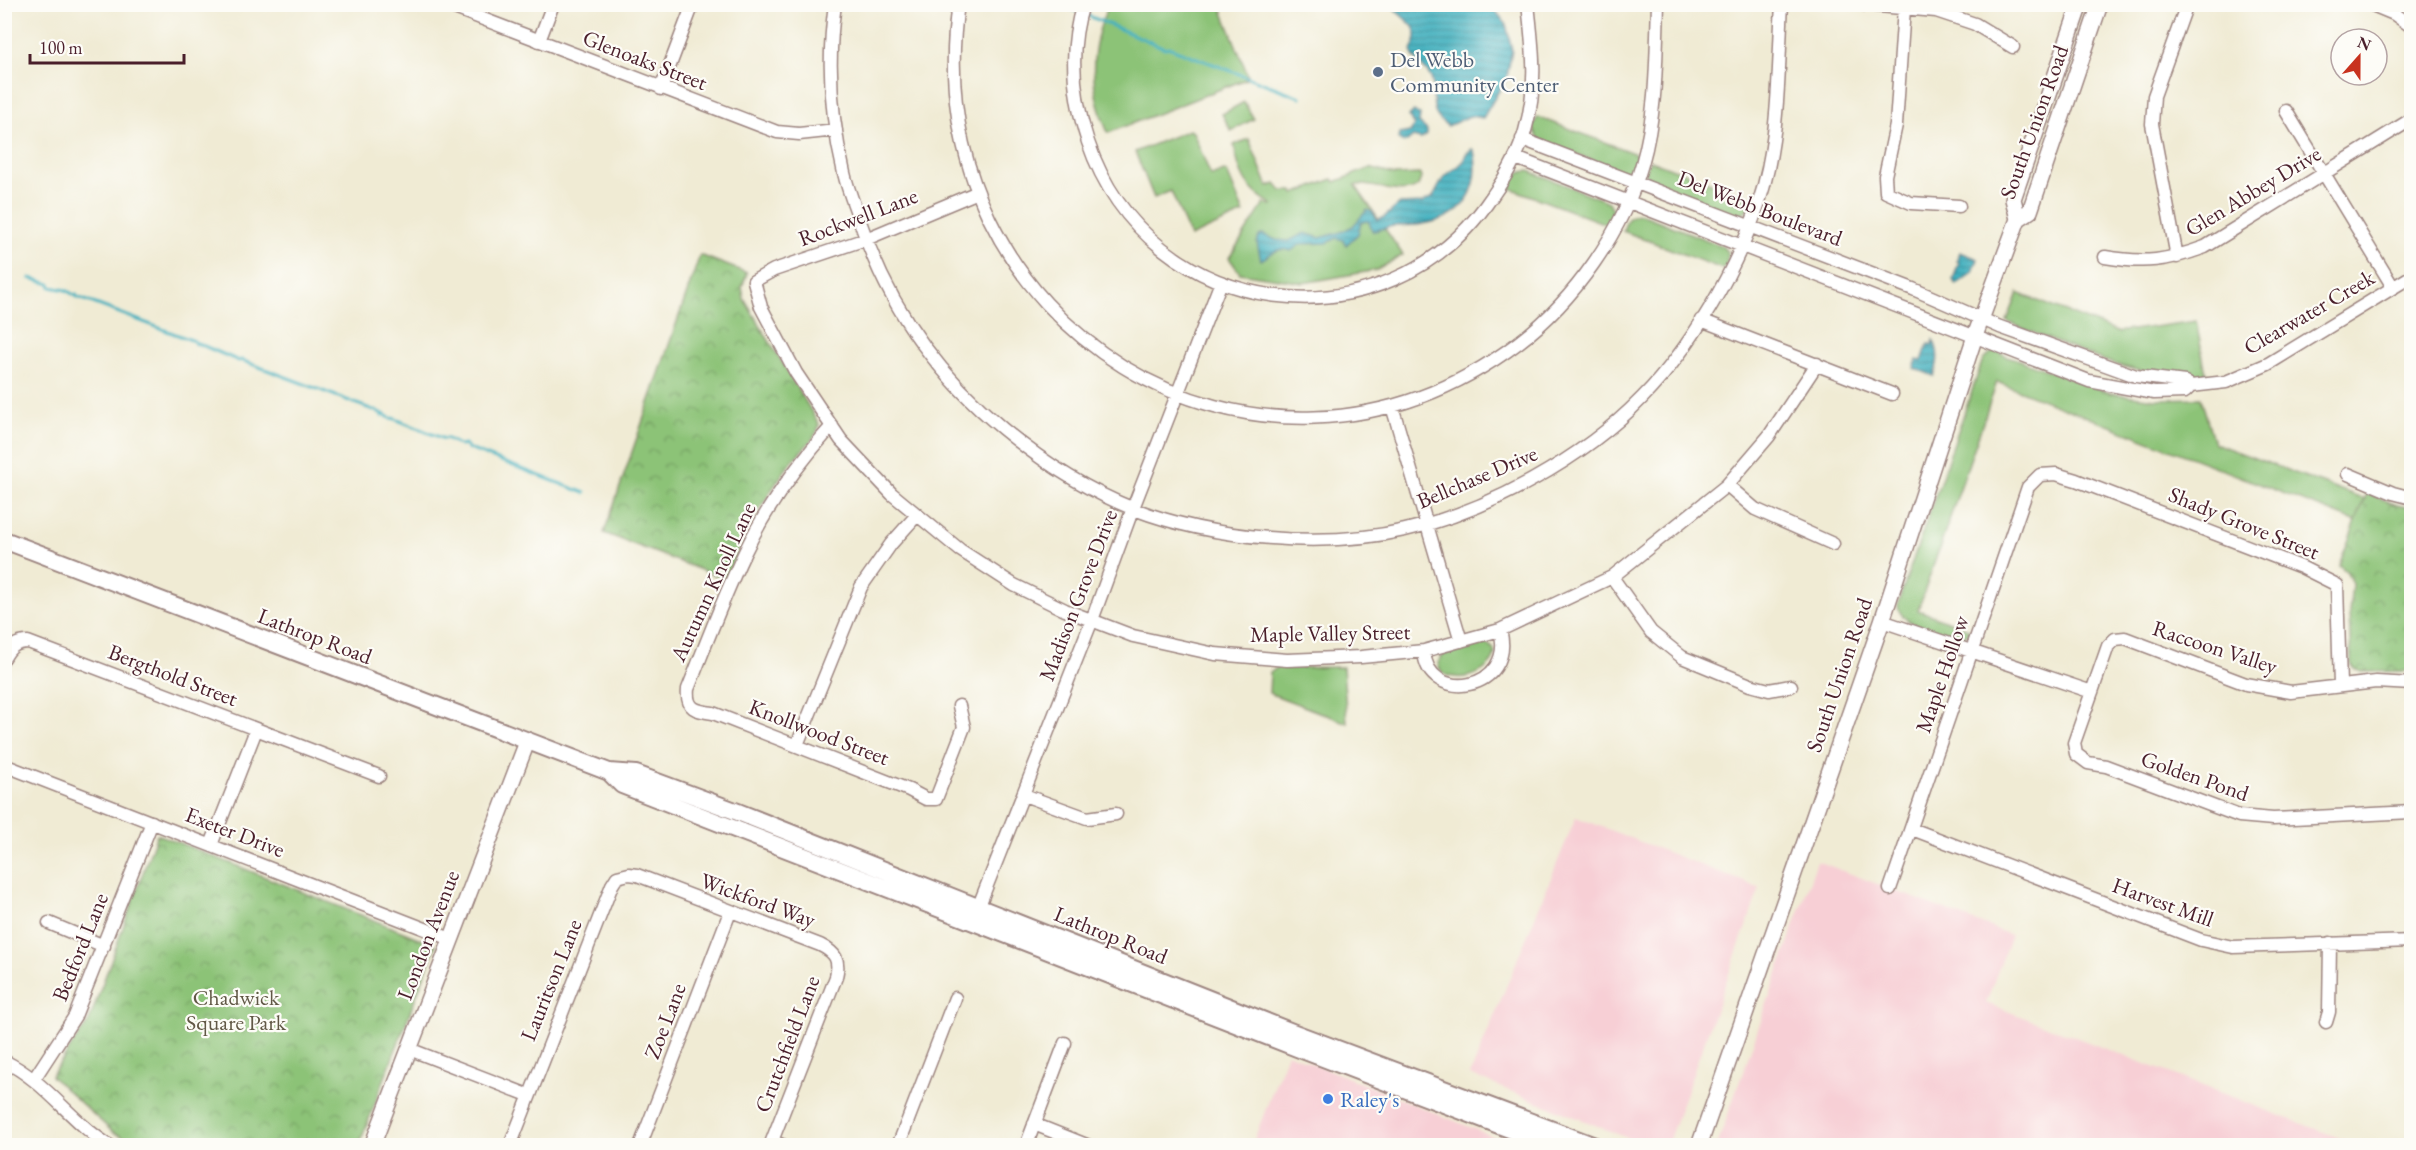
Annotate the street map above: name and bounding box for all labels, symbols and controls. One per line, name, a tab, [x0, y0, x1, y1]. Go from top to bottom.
street label: Glenoaks Street	[579, 23, 711, 97]
scale bar	[30, 27, 184, 65]
north arrow	[2329, 27, 2389, 87]
text: N	[2354, 31, 2374, 56]
text: 100 m	[39, 36, 83, 59]
street label: South Union Road	[1993, 40, 2076, 203]
place label: Del Webb Community Center	[1390, 45, 1560, 99]
marker: Del Webb Community Center	[1371, 65, 1385, 79]
street label: Glen Abbey Drive	[2180, 139, 2327, 243]
street label: Del Webb Boulevard	[1673, 163, 1847, 253]
street label: Rockwell Lane	[794, 181, 922, 253]
street label: Clearwater Creek	[2238, 262, 2380, 361]
street label: Bellchase Drive	[1412, 438, 1542, 515]
street label: Shady Grove Street	[2164, 480, 2324, 566]
street label: Autumn Knoll Lane	[663, 497, 763, 667]
street label: Madison Grove Drive	[1032, 505, 1124, 685]
street label: South Union Road	[1799, 593, 1879, 756]
street label: Lathrop Road	[254, 601, 377, 671]
street label: Maple Hollow	[1908, 611, 1976, 736]
street label: Raccoon Valley	[2149, 613, 2281, 681]
street label: Maple Valley Street	[1250, 617, 1411, 649]
street label: Bergthold Street	[104, 637, 242, 713]
street label: Knollwood Street	[745, 692, 893, 772]
street label: Golden Pond	[2137, 744, 2254, 808]
street label: Exeter Drive	[181, 800, 289, 864]
street label: London Avenue	[390, 866, 466, 1004]
street label: Wickford Way	[696, 866, 820, 934]
street label: Harvest Mill	[2108, 870, 2218, 934]
street label: Bedford Lane	[45, 888, 115, 1005]
street label: Lathrop Road	[1050, 899, 1173, 971]
street label: Lauritson Lane	[513, 915, 589, 1045]
street label: Crutchfield Lane	[748, 971, 827, 1117]
street label: Zoe Lane	[637, 979, 693, 1063]
park label: Chadwick Square Park	[186, 983, 287, 1037]
place label: Raley's	[1340, 1085, 1399, 1114]
marker: Raley's	[1321, 1092, 1335, 1106]

